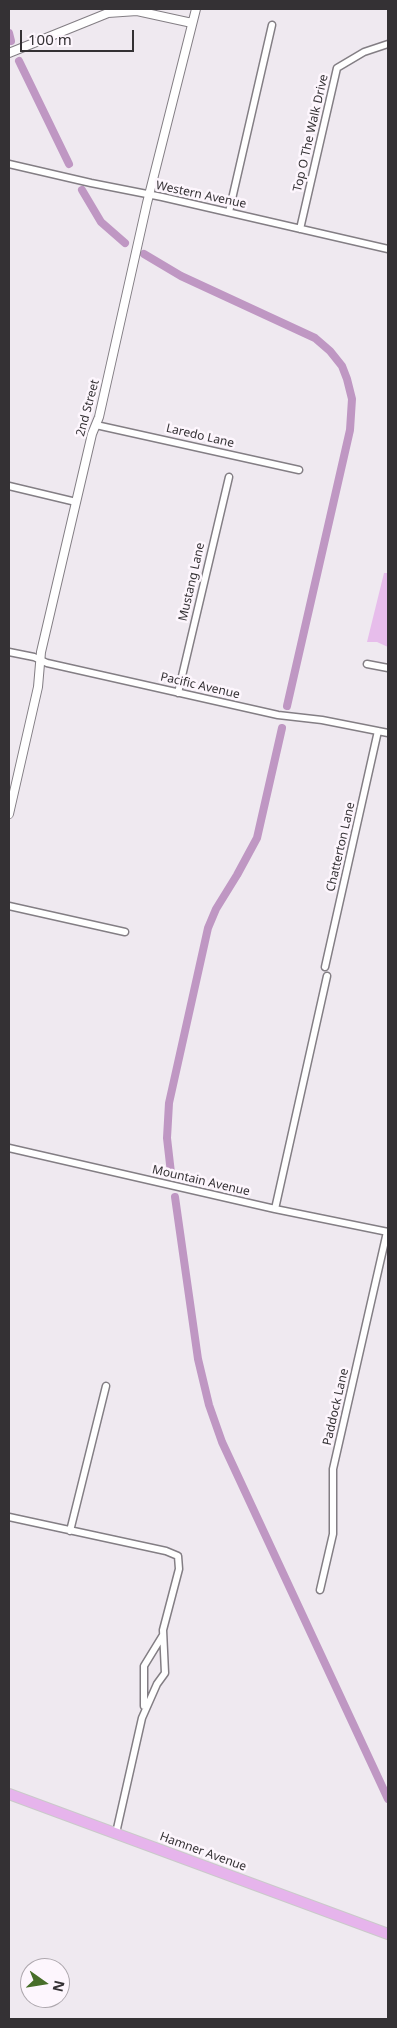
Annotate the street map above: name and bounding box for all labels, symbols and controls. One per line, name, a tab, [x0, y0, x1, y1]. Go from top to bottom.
scale bar	[22, 20, 136, 52]
text: 100 m	[28, 29, 72, 49]
street label: Top O The Walk Drive	[290, 73, 332, 193]
street label: Western Avenue	[154, 178, 248, 212]
street label: 2nd Street	[74, 378, 102, 438]
street label: Laredo Lane	[165, 421, 235, 451]
street label: Mustang Lane	[176, 541, 208, 623]
street label: Pacific Avenue	[159, 670, 241, 702]
street label: Chatterton Lane	[324, 801, 358, 893]
street label: Mountain Avenue	[151, 1163, 251, 1199]
street label: Paddock Lane	[320, 1367, 352, 1447]
street label: Hamner Avenue	[158, 1830, 248, 1874]
north arrow	[20, 1958, 70, 2008]
text: N	[49, 1979, 70, 1994]

